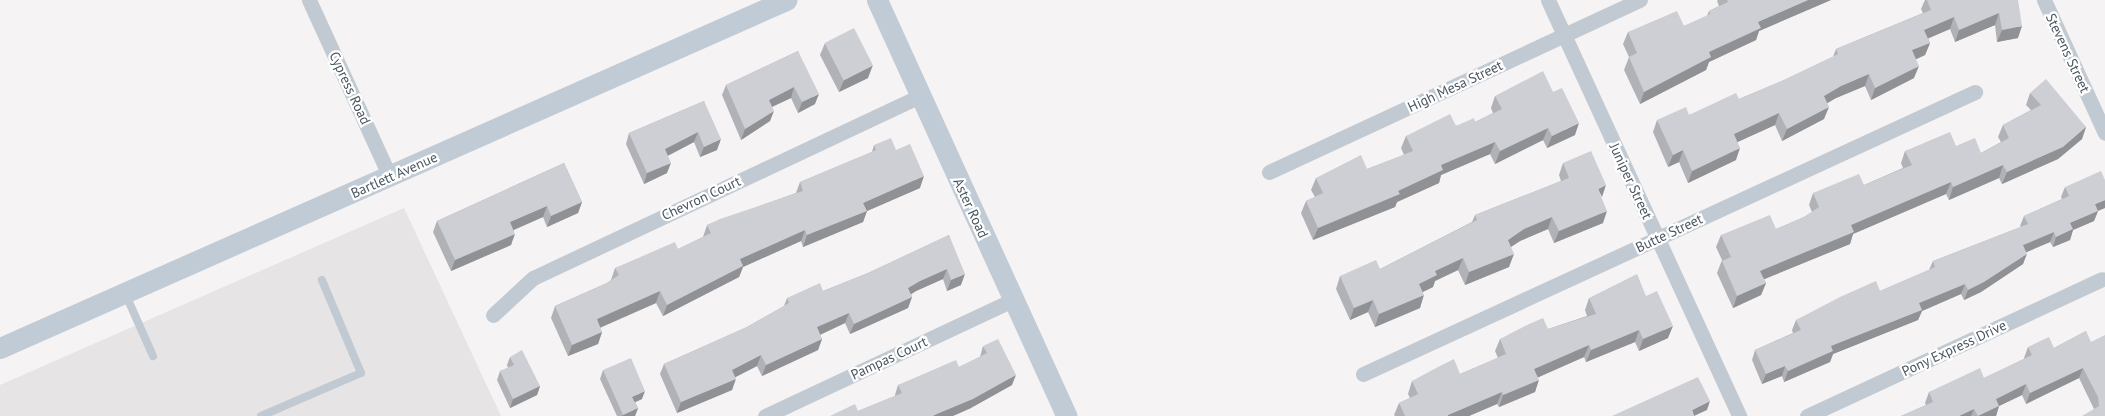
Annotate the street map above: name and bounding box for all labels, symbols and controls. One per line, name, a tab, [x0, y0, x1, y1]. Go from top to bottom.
street label: Stevens Street	[2042, 11, 2094, 95]
street label: Cypress Road	[326, 49, 374, 127]
street label: High Mesa Street	[1405, 57, 1505, 115]
street label: Juniper Street	[1606, 140, 1656, 222]
street label: Bartlett Avenue	[348, 148, 440, 202]
street label: Chevron Court	[659, 172, 743, 224]
street label: Aster Road	[950, 175, 992, 241]
street label: Butte Street	[1633, 210, 1705, 256]
street label: Pony Express Drive	[1899, 316, 2009, 380]
street label: Pampas Court	[848, 333, 930, 383]

